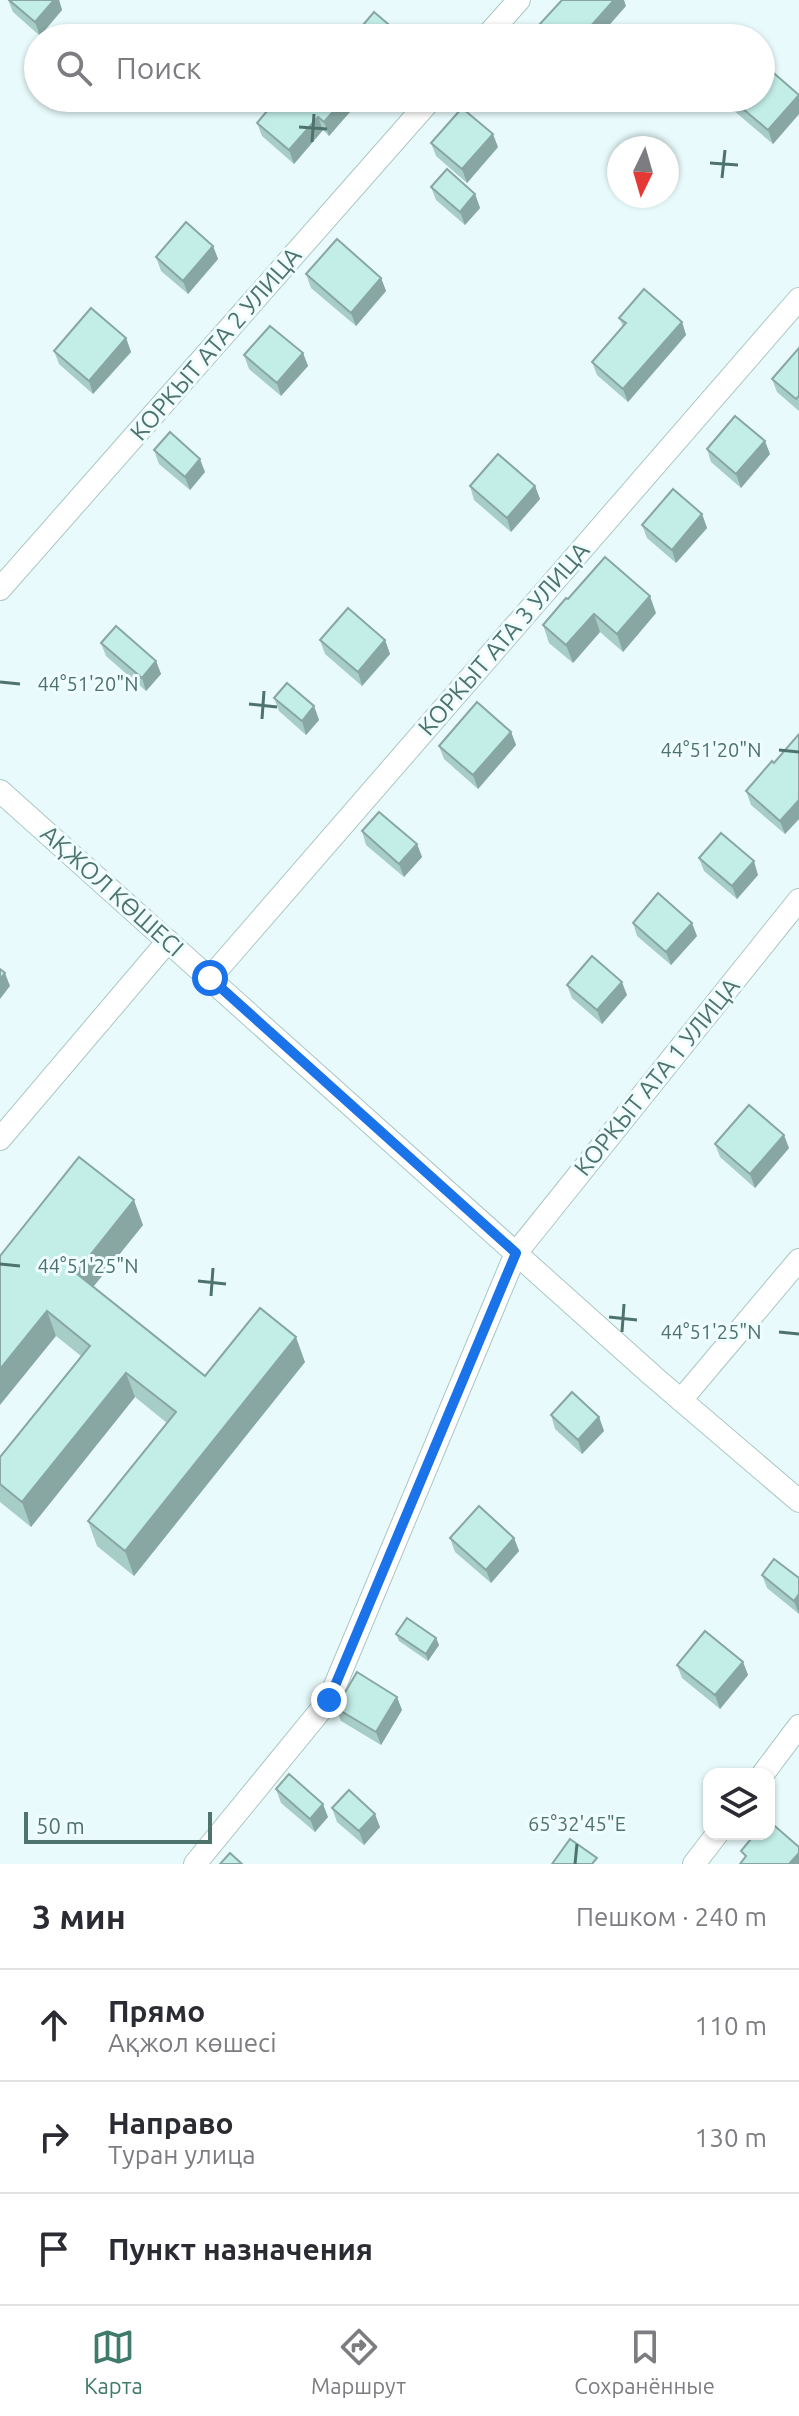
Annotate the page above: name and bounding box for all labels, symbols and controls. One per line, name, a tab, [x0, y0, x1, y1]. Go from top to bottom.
search box	[24, 24, 775, 112]
icon: search	[52, 46, 96, 90]
text: Поиск	[116, 51, 201, 85]
north arrow	[607, 136, 679, 208]
street label: КОРКЫТ АТА 2 УЛИЦА	[125, 242, 307, 445]
street label: КОРКЫТ АТА 3 УЛИЦА	[413, 537, 595, 740]
text: 44°51'20"N	[37, 672, 139, 695]
text: 44°51'20"N	[660, 738, 762, 761]
street label: АҚЖОЛ КӨШЕСІ	[36, 820, 189, 962]
route start	[192, 960, 228, 996]
street label: КОРКЫТ АТА 1 УЛИЦА	[569, 972, 745, 1181]
text: 44°51'25"N	[37, 1254, 139, 1277]
text: 44°51'25"N	[660, 1320, 762, 1343]
route end	[311, 1682, 347, 1718]
map controls	[703, 1768, 775, 1840]
button: layers	[703, 1768, 775, 1840]
scale bar	[24, 1808, 212, 1844]
text: 65°32'45"E	[528, 1812, 626, 1835]
text: 50 m	[36, 1813, 85, 1838]
text: 3 мин	[32, 1897, 126, 1935]
text: Пешком · 240 m	[576, 1902, 767, 1931]
text: Прямо	[108, 1994, 205, 2028]
icon: ahead	[32, 2003, 76, 2047]
text: 110 m	[695, 2011, 767, 2040]
text: Ақжол көшесі	[108, 2028, 277, 2057]
text: Направо	[108, 2106, 234, 2140]
icon: right	[32, 2115, 76, 2159]
text: 130 m	[695, 2123, 767, 2152]
text: Туран улица	[108, 2140, 256, 2169]
icon: arrive	[32, 2227, 76, 2271]
text: Пункт назначения	[108, 2232, 373, 2266]
tab: Карта	[84, 2325, 143, 2398]
tab: Маршрут	[311, 2325, 406, 2398]
tab: Сохранённые	[574, 2325, 715, 2398]

